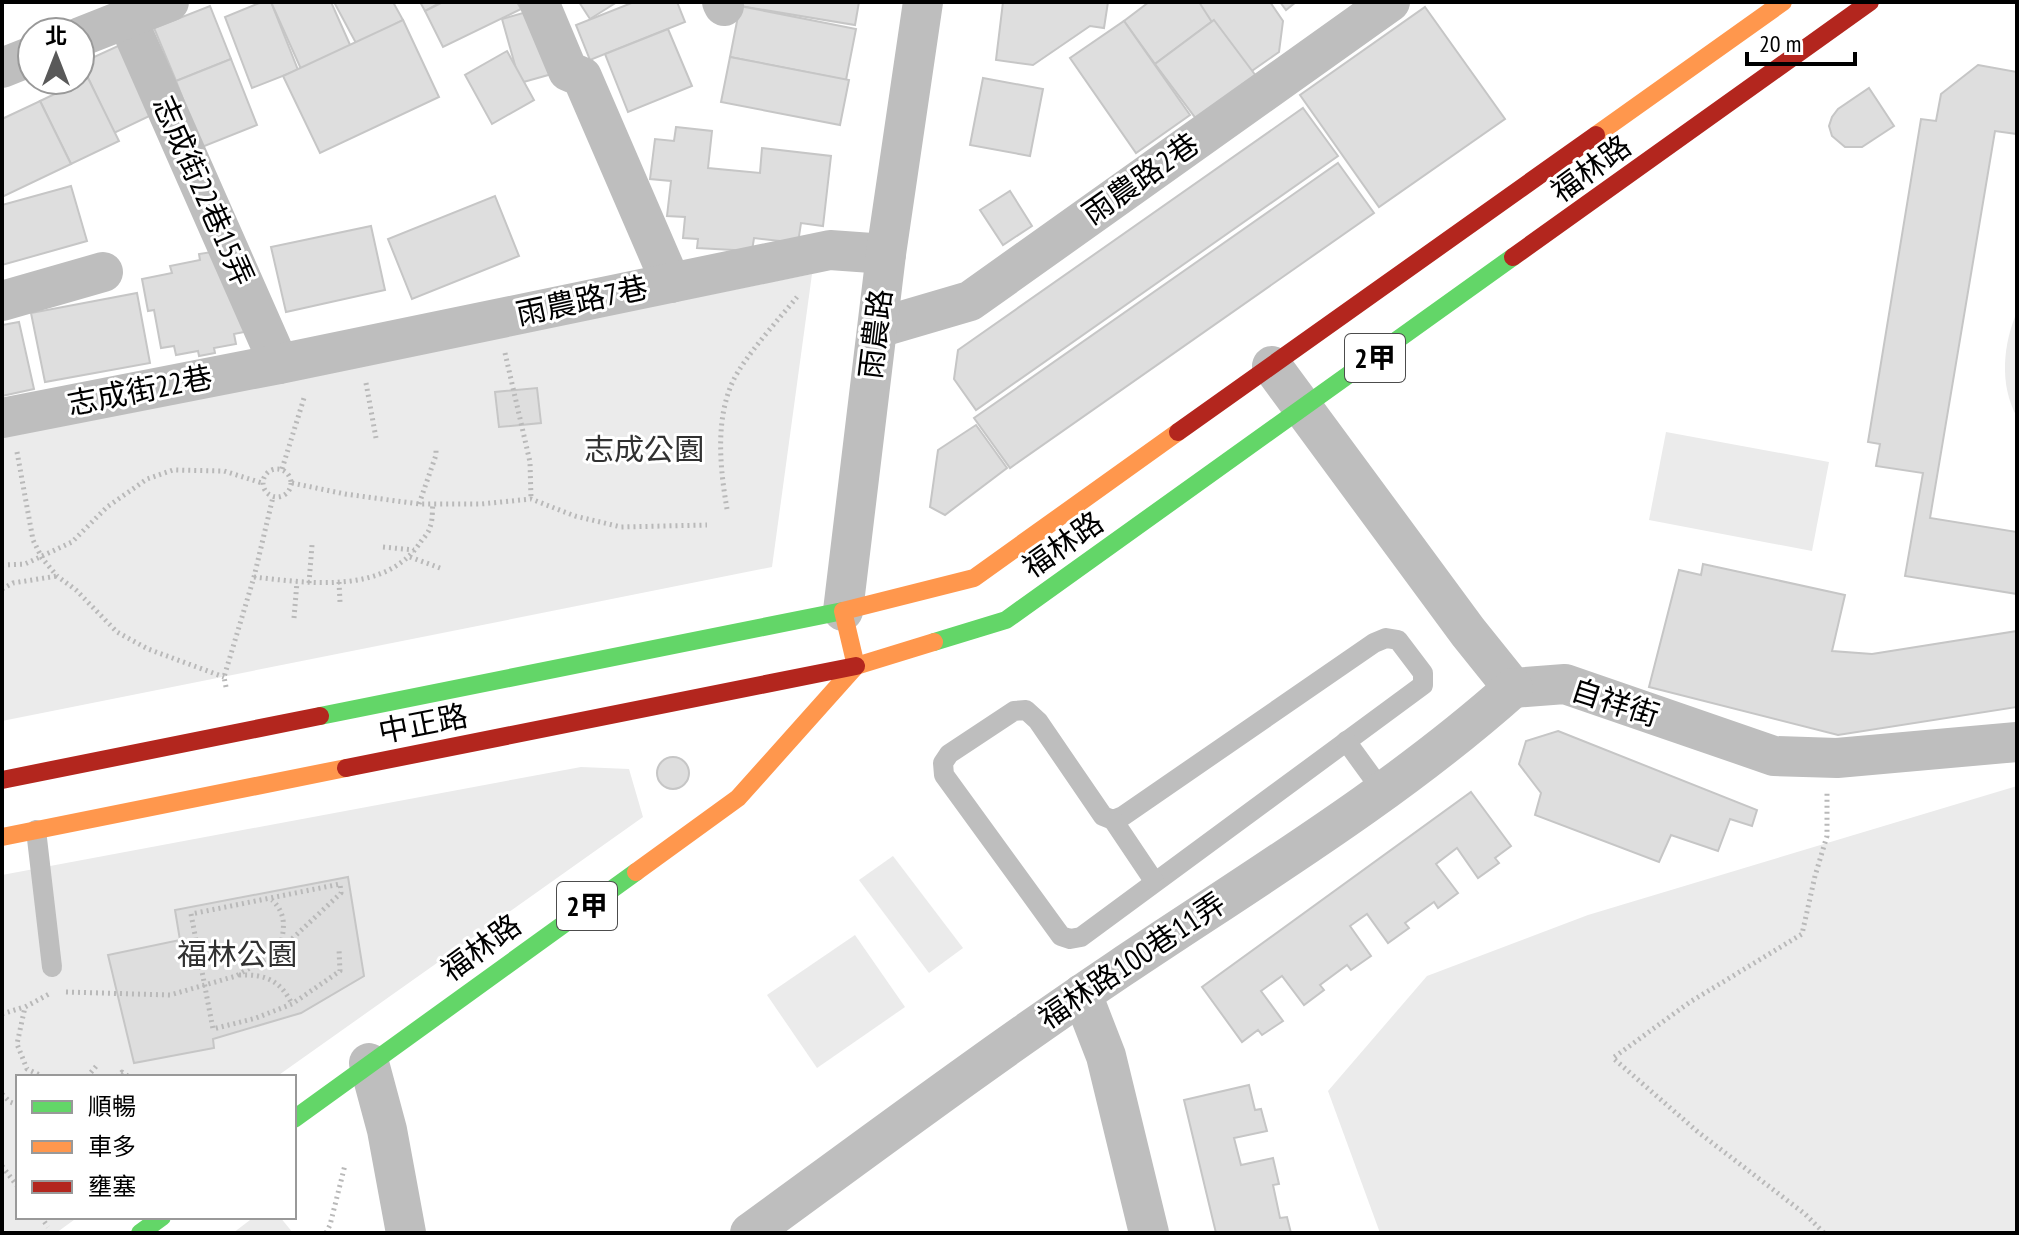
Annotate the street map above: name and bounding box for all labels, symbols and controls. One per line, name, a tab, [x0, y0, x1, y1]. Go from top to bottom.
north arrow	[16, 16, 96, 96]
scale bar	[1747, 16, 1855, 66]
text: 北	[45, 22, 67, 50]
text: 20 m	[1759, 28, 1801, 59]
street label: 志成街22巷15弄	[145, 89, 264, 292]
street label: 雨農路2巷	[1074, 124, 1206, 232]
street label: 福林路	[1542, 126, 1638, 210]
street label: 雨農路7巷	[512, 267, 651, 332]
street label: 雨農路	[850, 287, 899, 381]
road number: 2甲	[1345, 334, 1405, 382]
street label: 志成街22巷	[64, 356, 216, 423]
park label: 志成公園	[584, 429, 704, 468]
street label: 福林路	[1014, 502, 1110, 586]
street label: 自祥街	[1567, 669, 1664, 734]
street label: 中正路	[375, 695, 471, 750]
road number: 2甲	[557, 882, 617, 930]
street label: 福林路100巷11弄	[1030, 883, 1232, 1037]
street label: 福林路	[432, 905, 528, 989]
park label: 福林公園	[177, 934, 297, 973]
legend	[16, 1075, 296, 1219]
text: 順暢	[88, 1091, 136, 1122]
text: 車多	[88, 1131, 136, 1162]
text: 壅塞	[88, 1171, 136, 1202]

